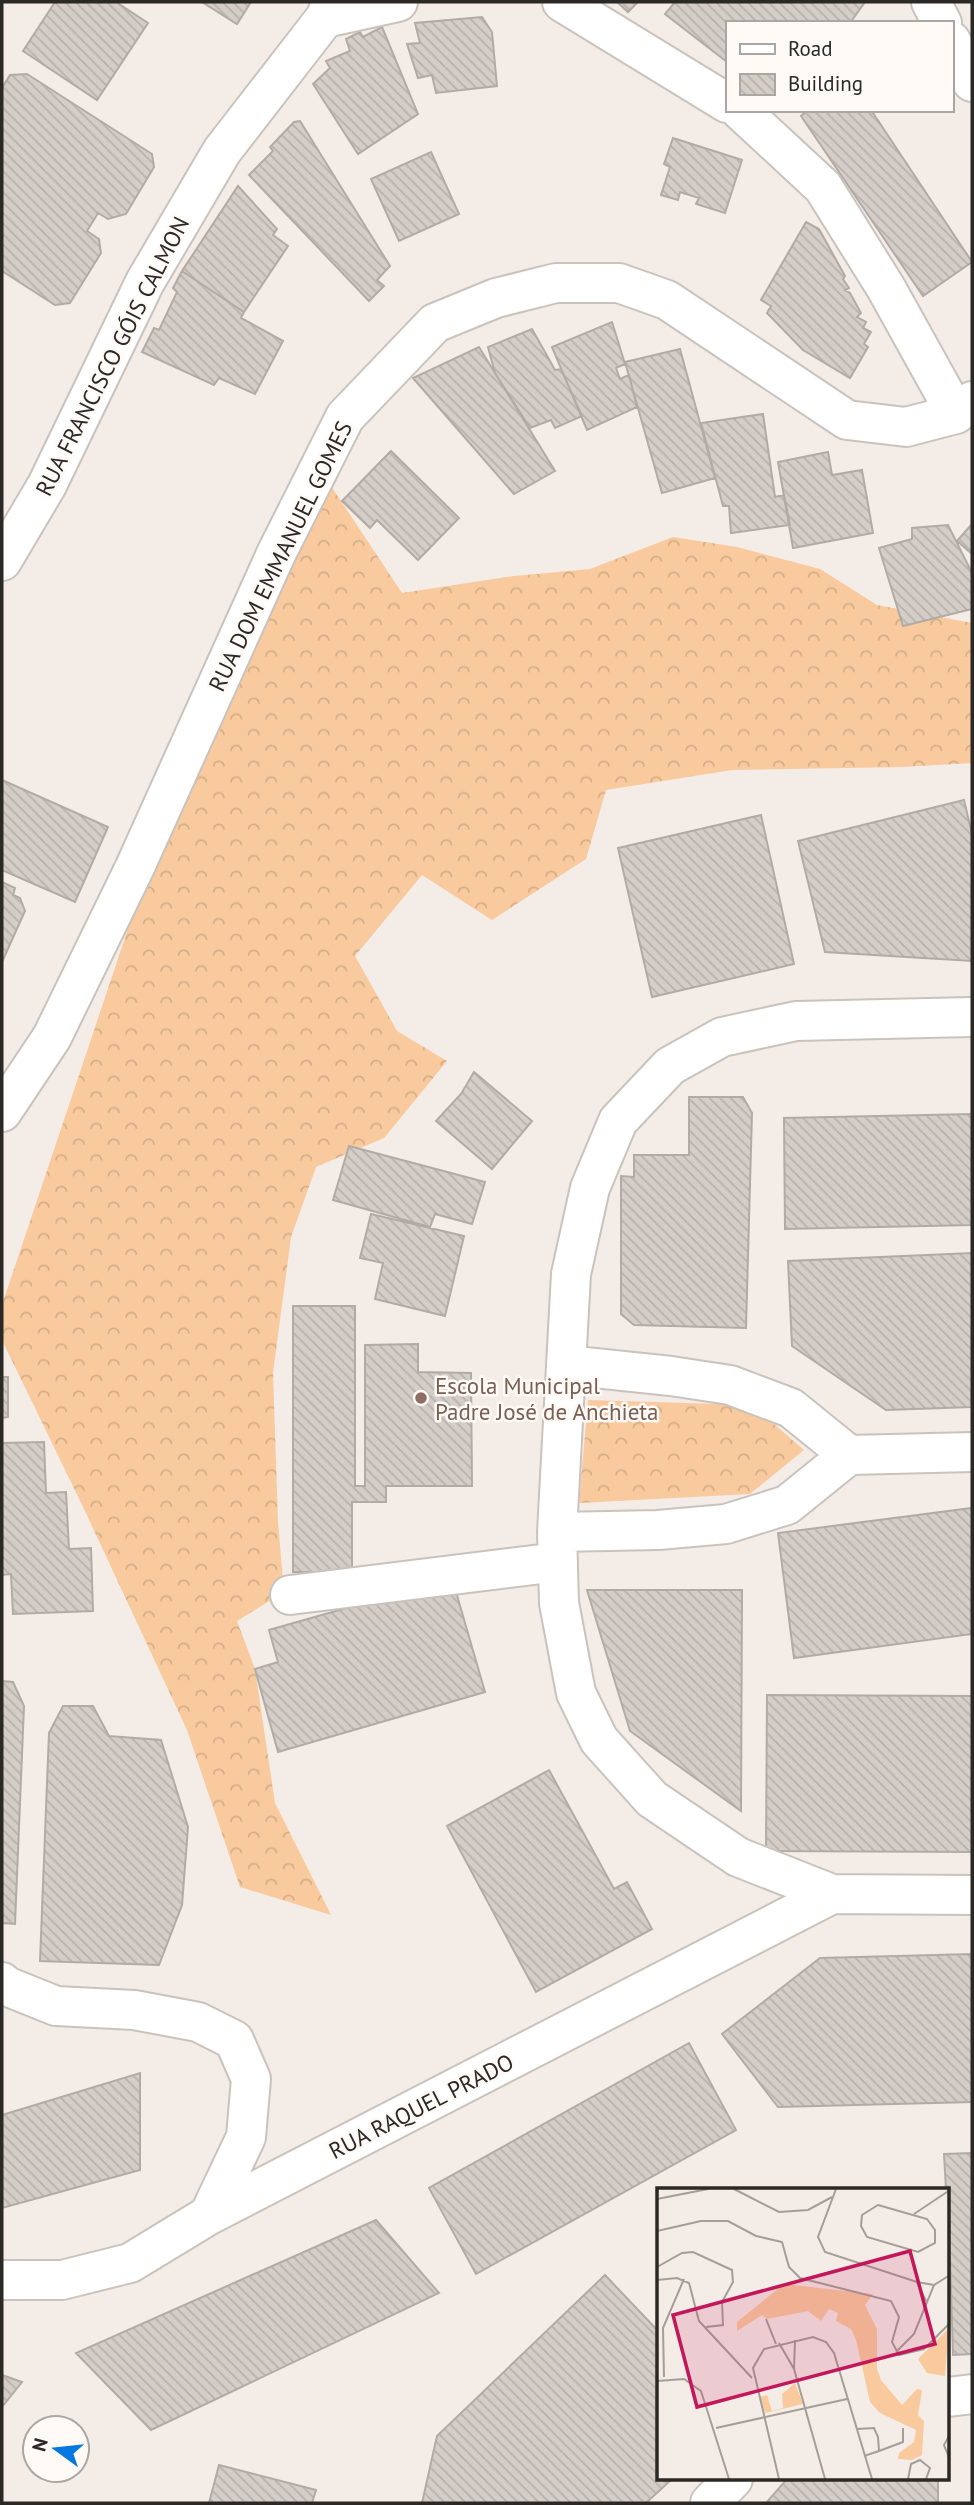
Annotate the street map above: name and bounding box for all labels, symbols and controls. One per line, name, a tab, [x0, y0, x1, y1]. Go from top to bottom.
legend	[726, 21, 953, 112]
text: Road	[788, 35, 832, 62]
text: Building	[788, 70, 863, 97]
street label: RUA FRANCISCO GÓIS CALMON	[29, 211, 195, 501]
street label: RUA DOM EMMANUEL GOMES	[202, 416, 358, 696]
place label: Escola Municipal Padre José de Anchieta	[435, 1371, 659, 1426]
marker: Escola Municipal Padre José de Anchieta	[413, 1390, 429, 1406]
street label: RUA RAQUEL PRADO	[324, 2047, 518, 2165]
inset map	[657, 2188, 950, 2480]
north arrow	[21, 2414, 91, 2484]
text: N	[26, 2435, 53, 2454]

